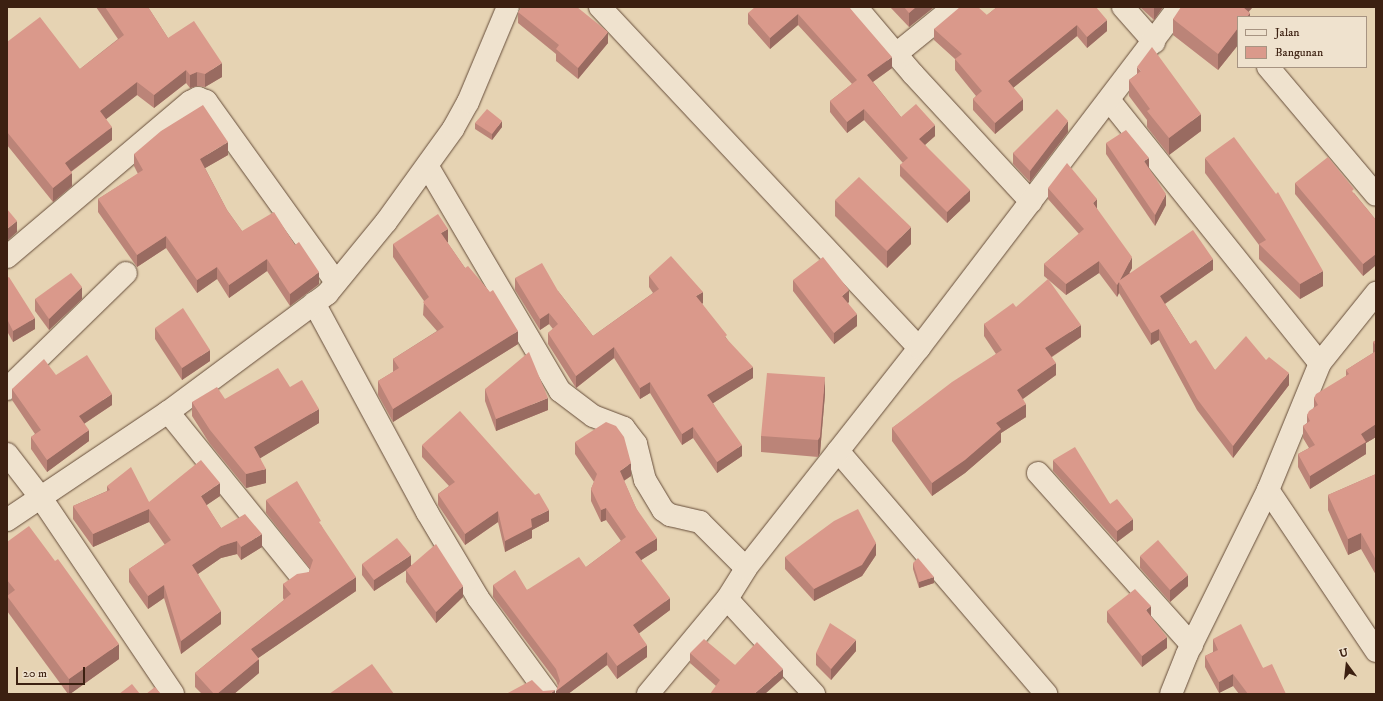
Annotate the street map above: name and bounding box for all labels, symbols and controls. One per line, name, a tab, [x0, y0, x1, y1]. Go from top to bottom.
legend	[1237, 16, 1367, 68]
text: Jalan	[1275, 25, 1300, 40]
text: Bangunan	[1275, 45, 1323, 60]
north arrow	[1327, 645, 1367, 685]
text: U	[1338, 646, 1350, 661]
scale bar	[18, 659, 87, 685]
text: 20 m	[23, 666, 47, 681]

